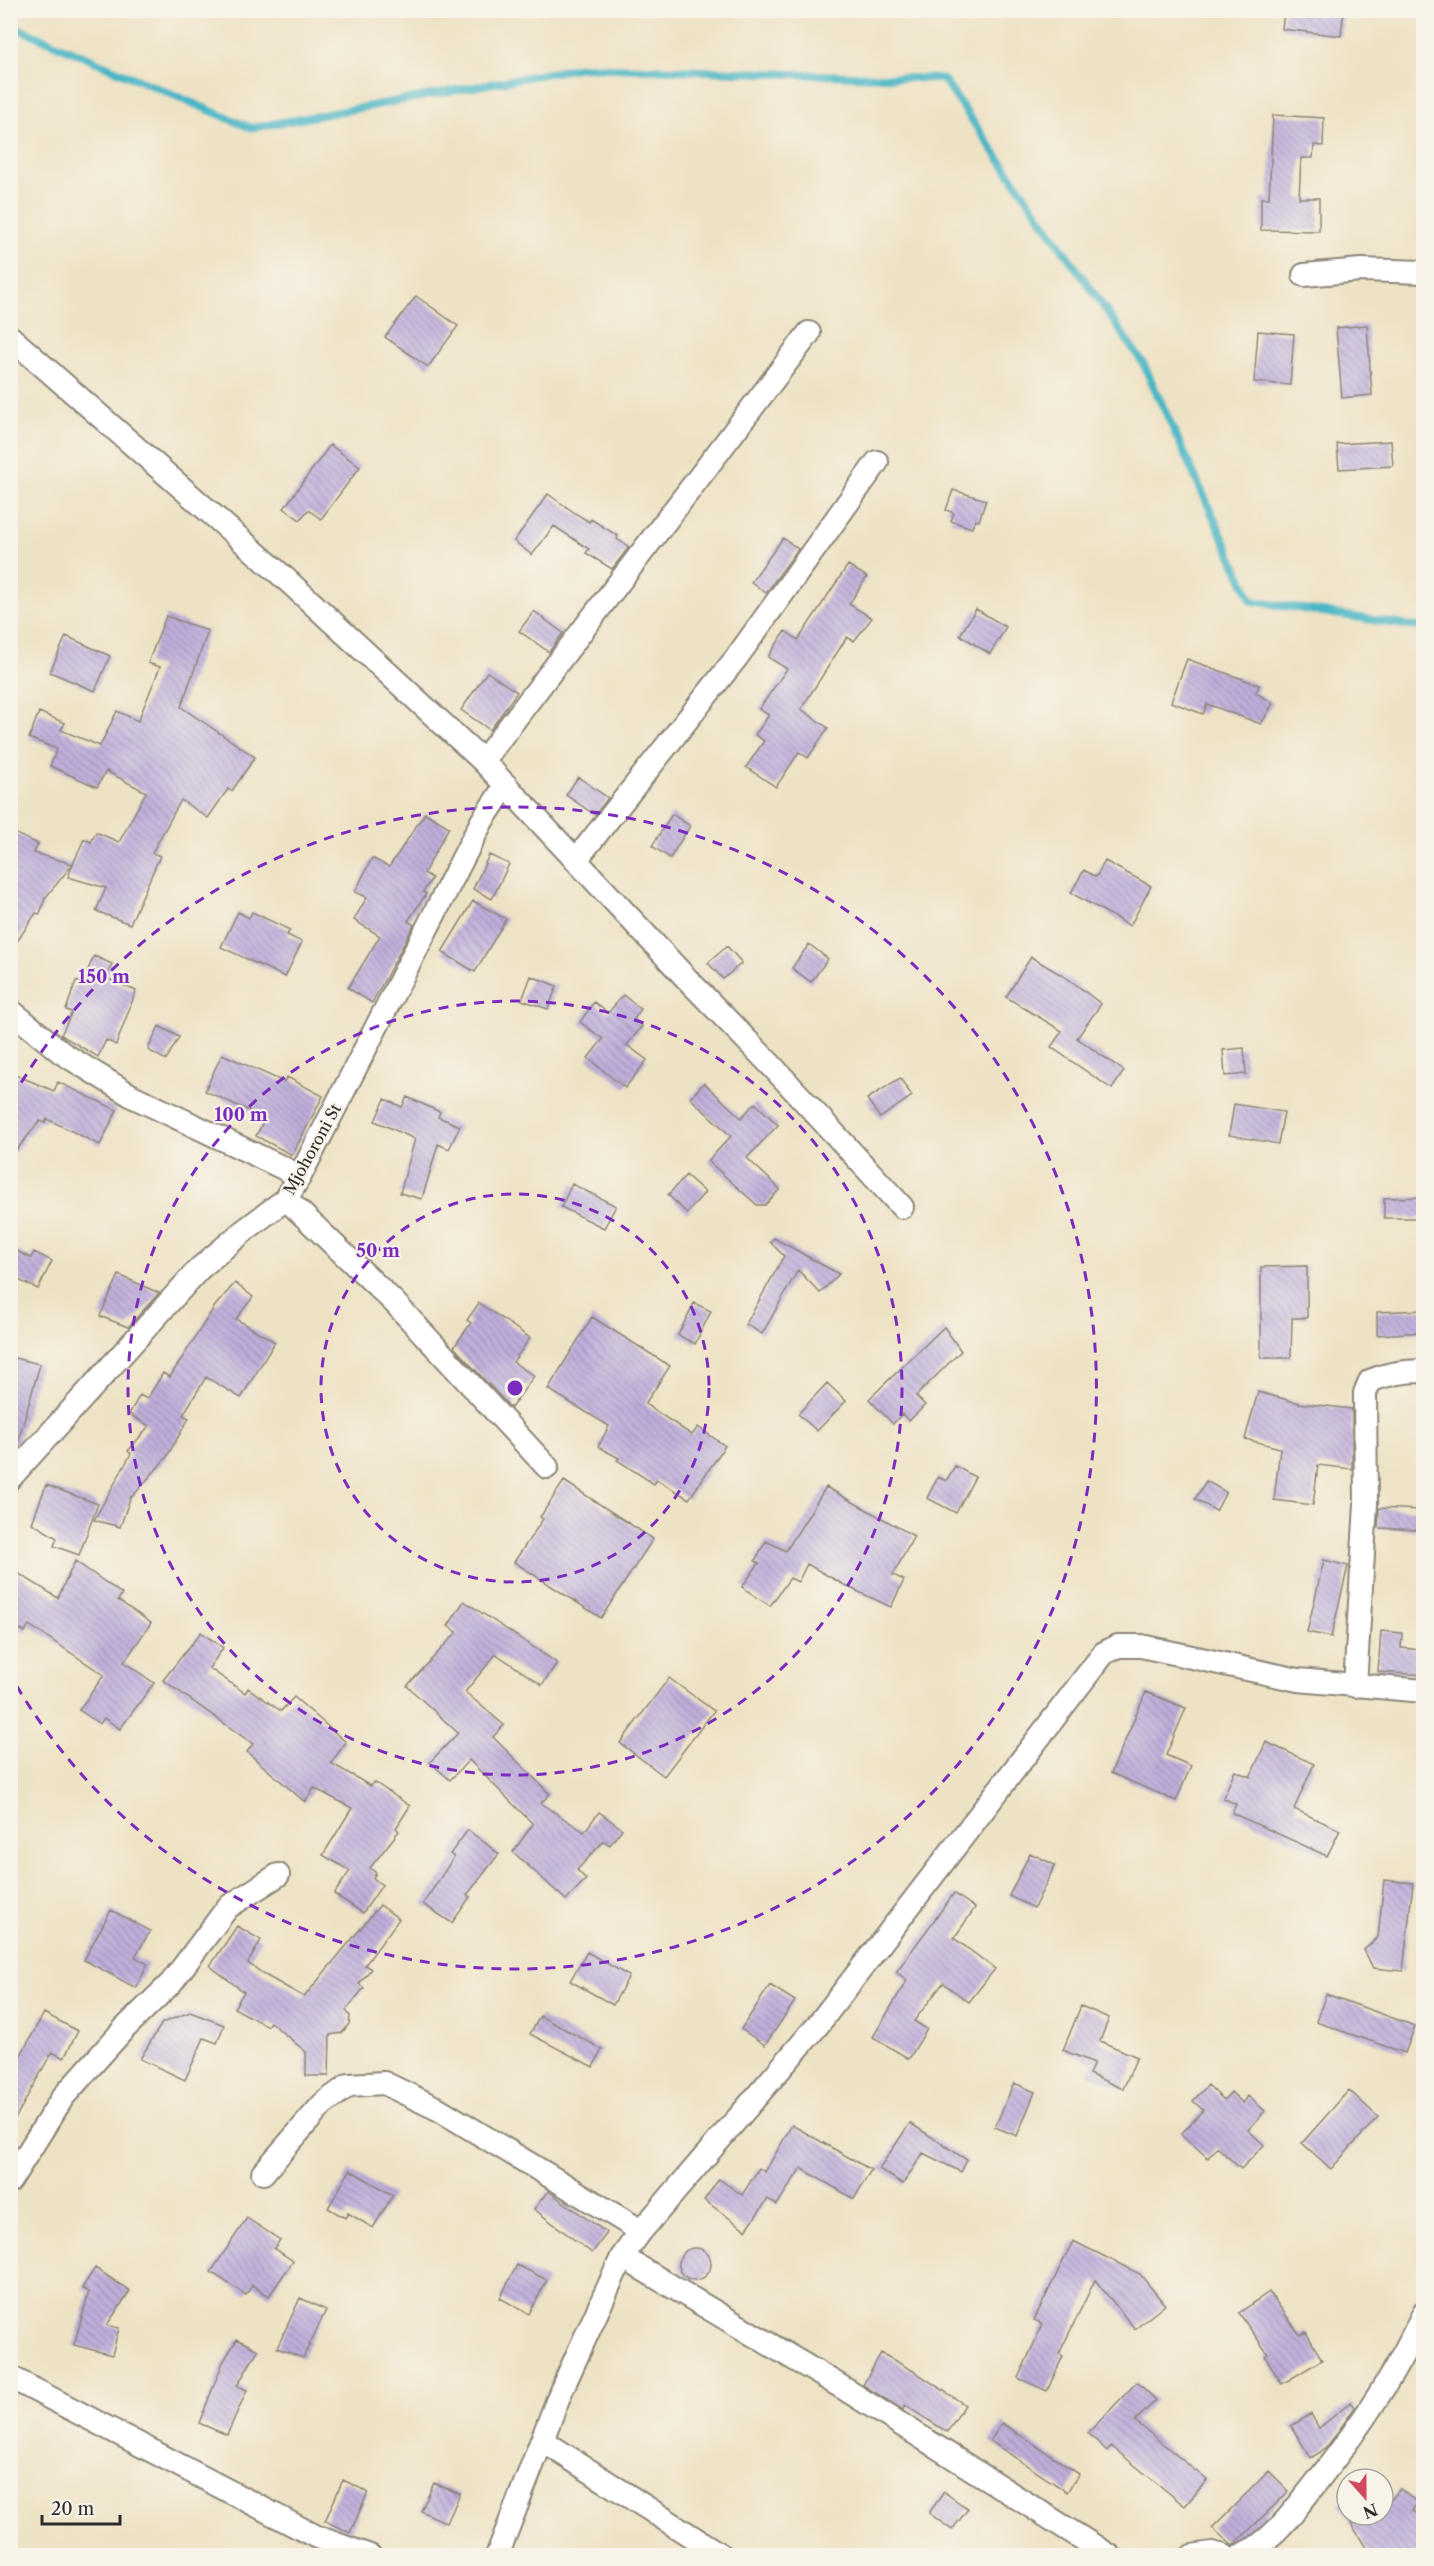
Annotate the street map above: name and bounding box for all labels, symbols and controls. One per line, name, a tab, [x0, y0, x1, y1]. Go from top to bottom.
text: 150 m	[78, 966, 130, 988]
street label: Mjohoroni St	[279, 1100, 345, 1198]
text: 100 m	[214, 1104, 268, 1126]
text: 50 m	[356, 1240, 400, 1262]
centre of rings	[505, 1378, 525, 1398]
north arrow	[1335, 2467, 1395, 2527]
scale bar	[42, 2488, 120, 2526]
text: 20 m	[51, 2498, 95, 2520]
text: N	[1360, 2499, 1380, 2523]

